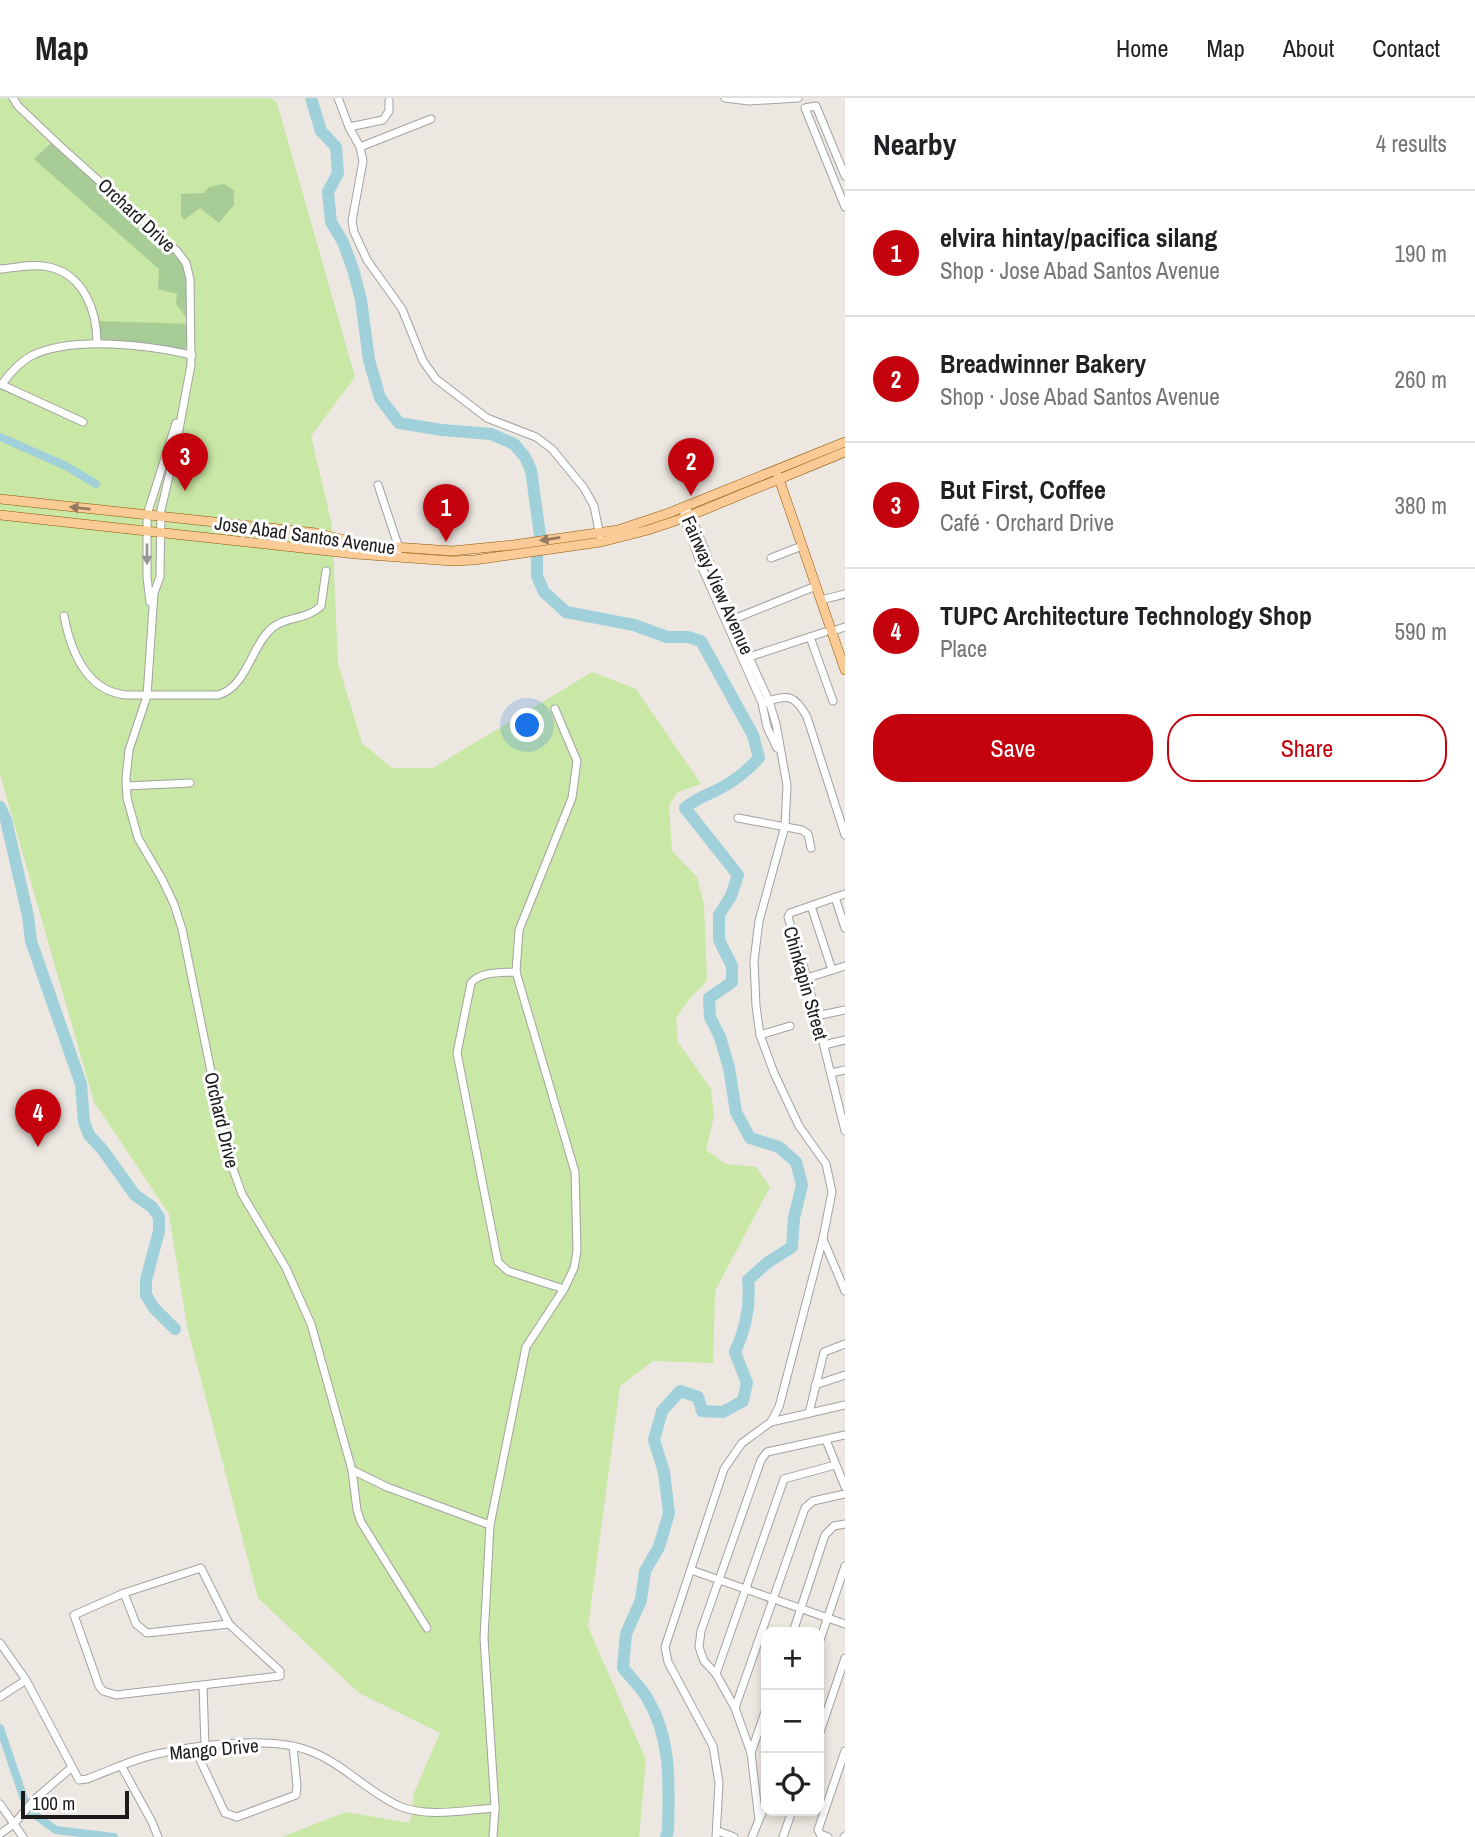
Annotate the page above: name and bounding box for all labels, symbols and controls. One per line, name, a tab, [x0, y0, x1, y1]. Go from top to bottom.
text: Map	[35, 26, 89, 70]
text: Home	[1116, 32, 1168, 64]
text: Map	[1206, 32, 1245, 64]
text: About	[1283, 32, 1334, 64]
text: Contact	[1372, 32, 1440, 64]
text: Nearby	[873, 124, 956, 164]
text: 4 results	[1376, 128, 1447, 159]
street label: Orchard Drive	[92, 172, 182, 258]
text: elvira hintay/pacifica silang	[940, 220, 1217, 255]
text: 1	[891, 238, 901, 269]
text: 190 m	[1395, 238, 1447, 269]
text: Shop · Jose Abad Santos Avenue	[940, 255, 1220, 286]
text: Breadwinner Bakery	[940, 346, 1146, 381]
text: 2	[891, 364, 901, 395]
text: 260 m	[1395, 364, 1447, 395]
text: Shop · Jose Abad Santos Avenue	[940, 381, 1220, 412]
pin: 3	[162, 433, 208, 491]
pin: 2	[668, 438, 714, 496]
text: But First, Coffee	[940, 472, 1106, 507]
pin: 1	[423, 484, 469, 542]
text: 3	[891, 490, 901, 521]
text: 380 m	[1395, 490, 1447, 521]
one-way arrow	[68, 502, 90, 513]
text: Café · Orchard Drive	[940, 507, 1114, 538]
street label: Jose Abad Santos Avenue	[213, 509, 397, 561]
street label: Fairway View Avenue	[676, 511, 760, 659]
one-way arrow	[539, 534, 561, 545]
one-way arrow	[141, 543, 153, 565]
text: TUPC Architecture Technology Shop	[940, 598, 1312, 633]
text: 4	[891, 616, 901, 647]
text: 590 m	[1395, 616, 1447, 647]
text: Place	[940, 633, 987, 664]
your location	[510, 708, 544, 742]
button: Save	[873, 714, 1153, 782]
button: Share	[1167, 714, 1447, 782]
street label: Chinkapin Street	[777, 923, 835, 1043]
street label: Orchard Drive	[198, 1069, 246, 1171]
pin: 4	[15, 1089, 61, 1147]
map controls	[761, 1627, 824, 1816]
button: +	[761, 1627, 824, 1690]
button: −	[761, 1690, 824, 1753]
street label: Mango Drive	[168, 1732, 260, 1766]
button: locate	[761, 1753, 824, 1816]
scale bar	[21, 1788, 130, 1820]
text: 100 m	[32, 1790, 75, 1816]

